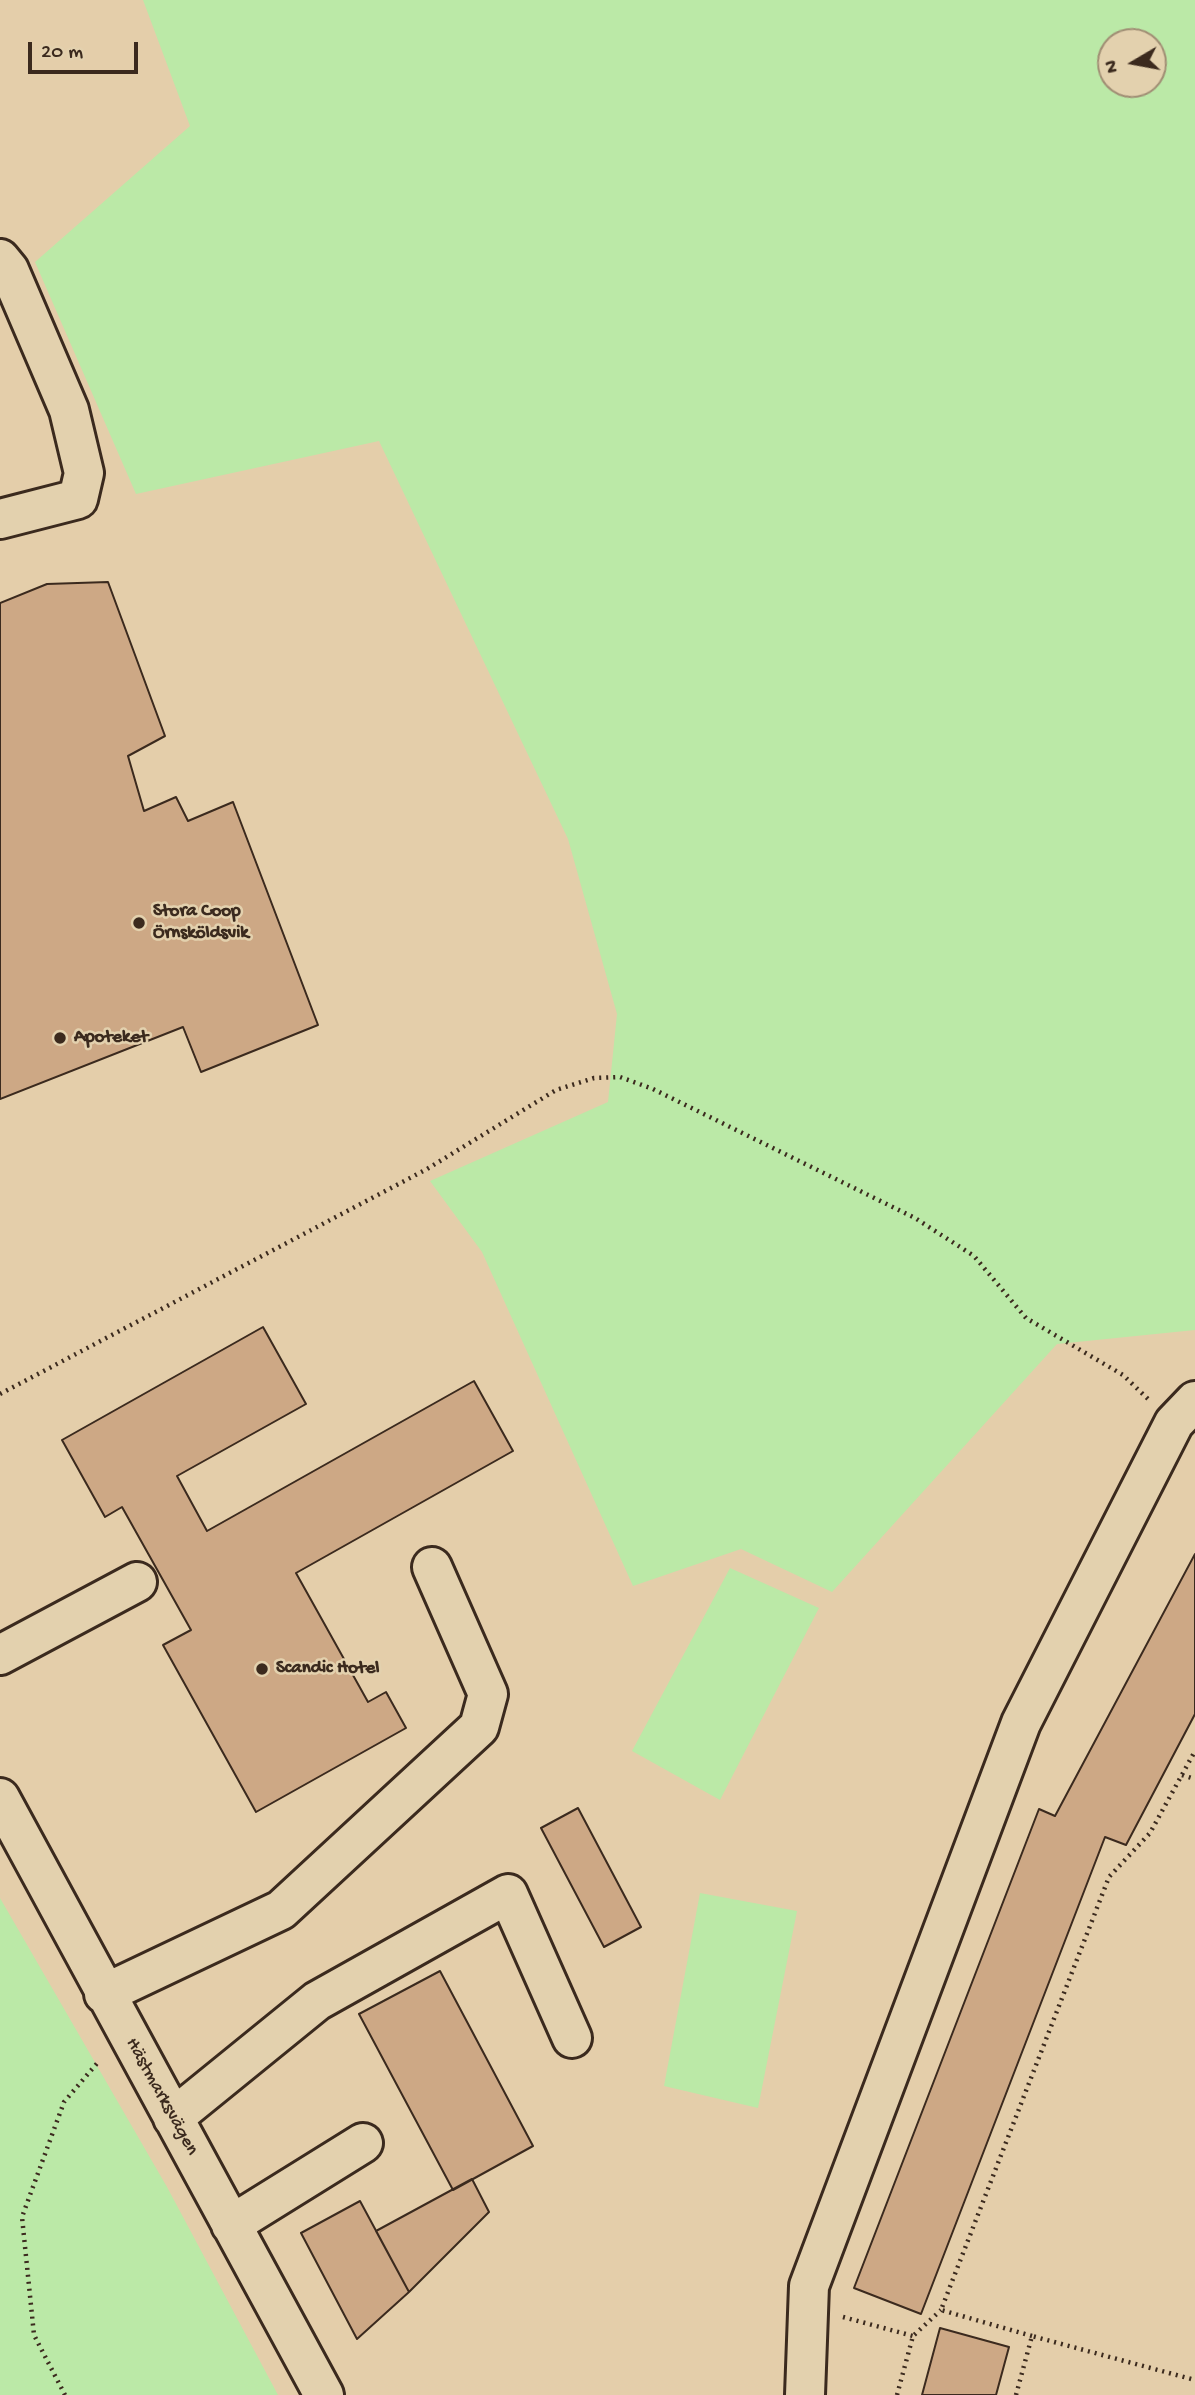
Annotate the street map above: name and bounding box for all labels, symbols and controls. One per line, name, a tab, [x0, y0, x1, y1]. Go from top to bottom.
scale bar	[32, 28, 142, 72]
north arrow	[1097, 28, 1167, 98]
text: 20 m	[41, 41, 83, 66]
text: N	[1100, 58, 1125, 74]
place label: Stora Coop Örnsköldsvik	[153, 901, 249, 945]
marker: Stora Coop Örnsköldsvik	[131, 915, 147, 931]
place label: Apoteket	[74, 1027, 148, 1049]
marker: Apoteket	[52, 1030, 68, 1046]
place label: Scandic Hotel	[276, 1658, 380, 1680]
marker: Scandic Hotel	[254, 1661, 270, 1677]
street label: Hästmarksvägen	[119, 2034, 203, 2160]

